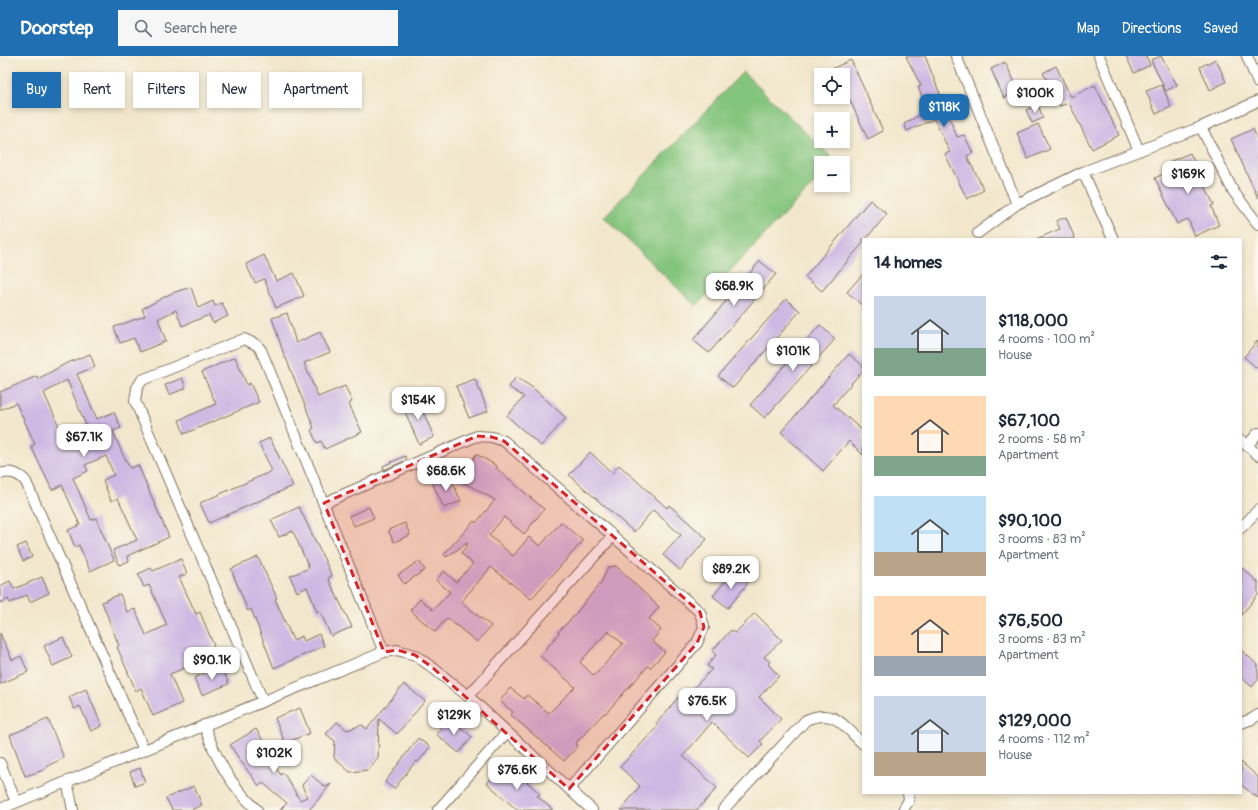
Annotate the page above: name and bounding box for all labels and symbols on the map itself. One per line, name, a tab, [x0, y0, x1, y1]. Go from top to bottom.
pin: $100K	[1007, 80, 1063, 114]
pin: $118K	[916, 94, 972, 128]
pin: $169K	[1160, 161, 1216, 195]
pin: $68.9K	[701, 273, 767, 307]
pin: $101K	[765, 338, 821, 372]
pin: $154K	[390, 387, 446, 421]
pin: $67.1K	[51, 424, 117, 458]
pin: $68.6K	[413, 458, 479, 492]
pin: $89.2K	[698, 556, 764, 590]
pin: $90.1K	[179, 647, 245, 681]
pin: $76.5K	[674, 688, 740, 722]
pin: $129K	[426, 702, 482, 736]
pin: $102K	[246, 740, 302, 774]
pin: $76.6K	[484, 757, 550, 791]

